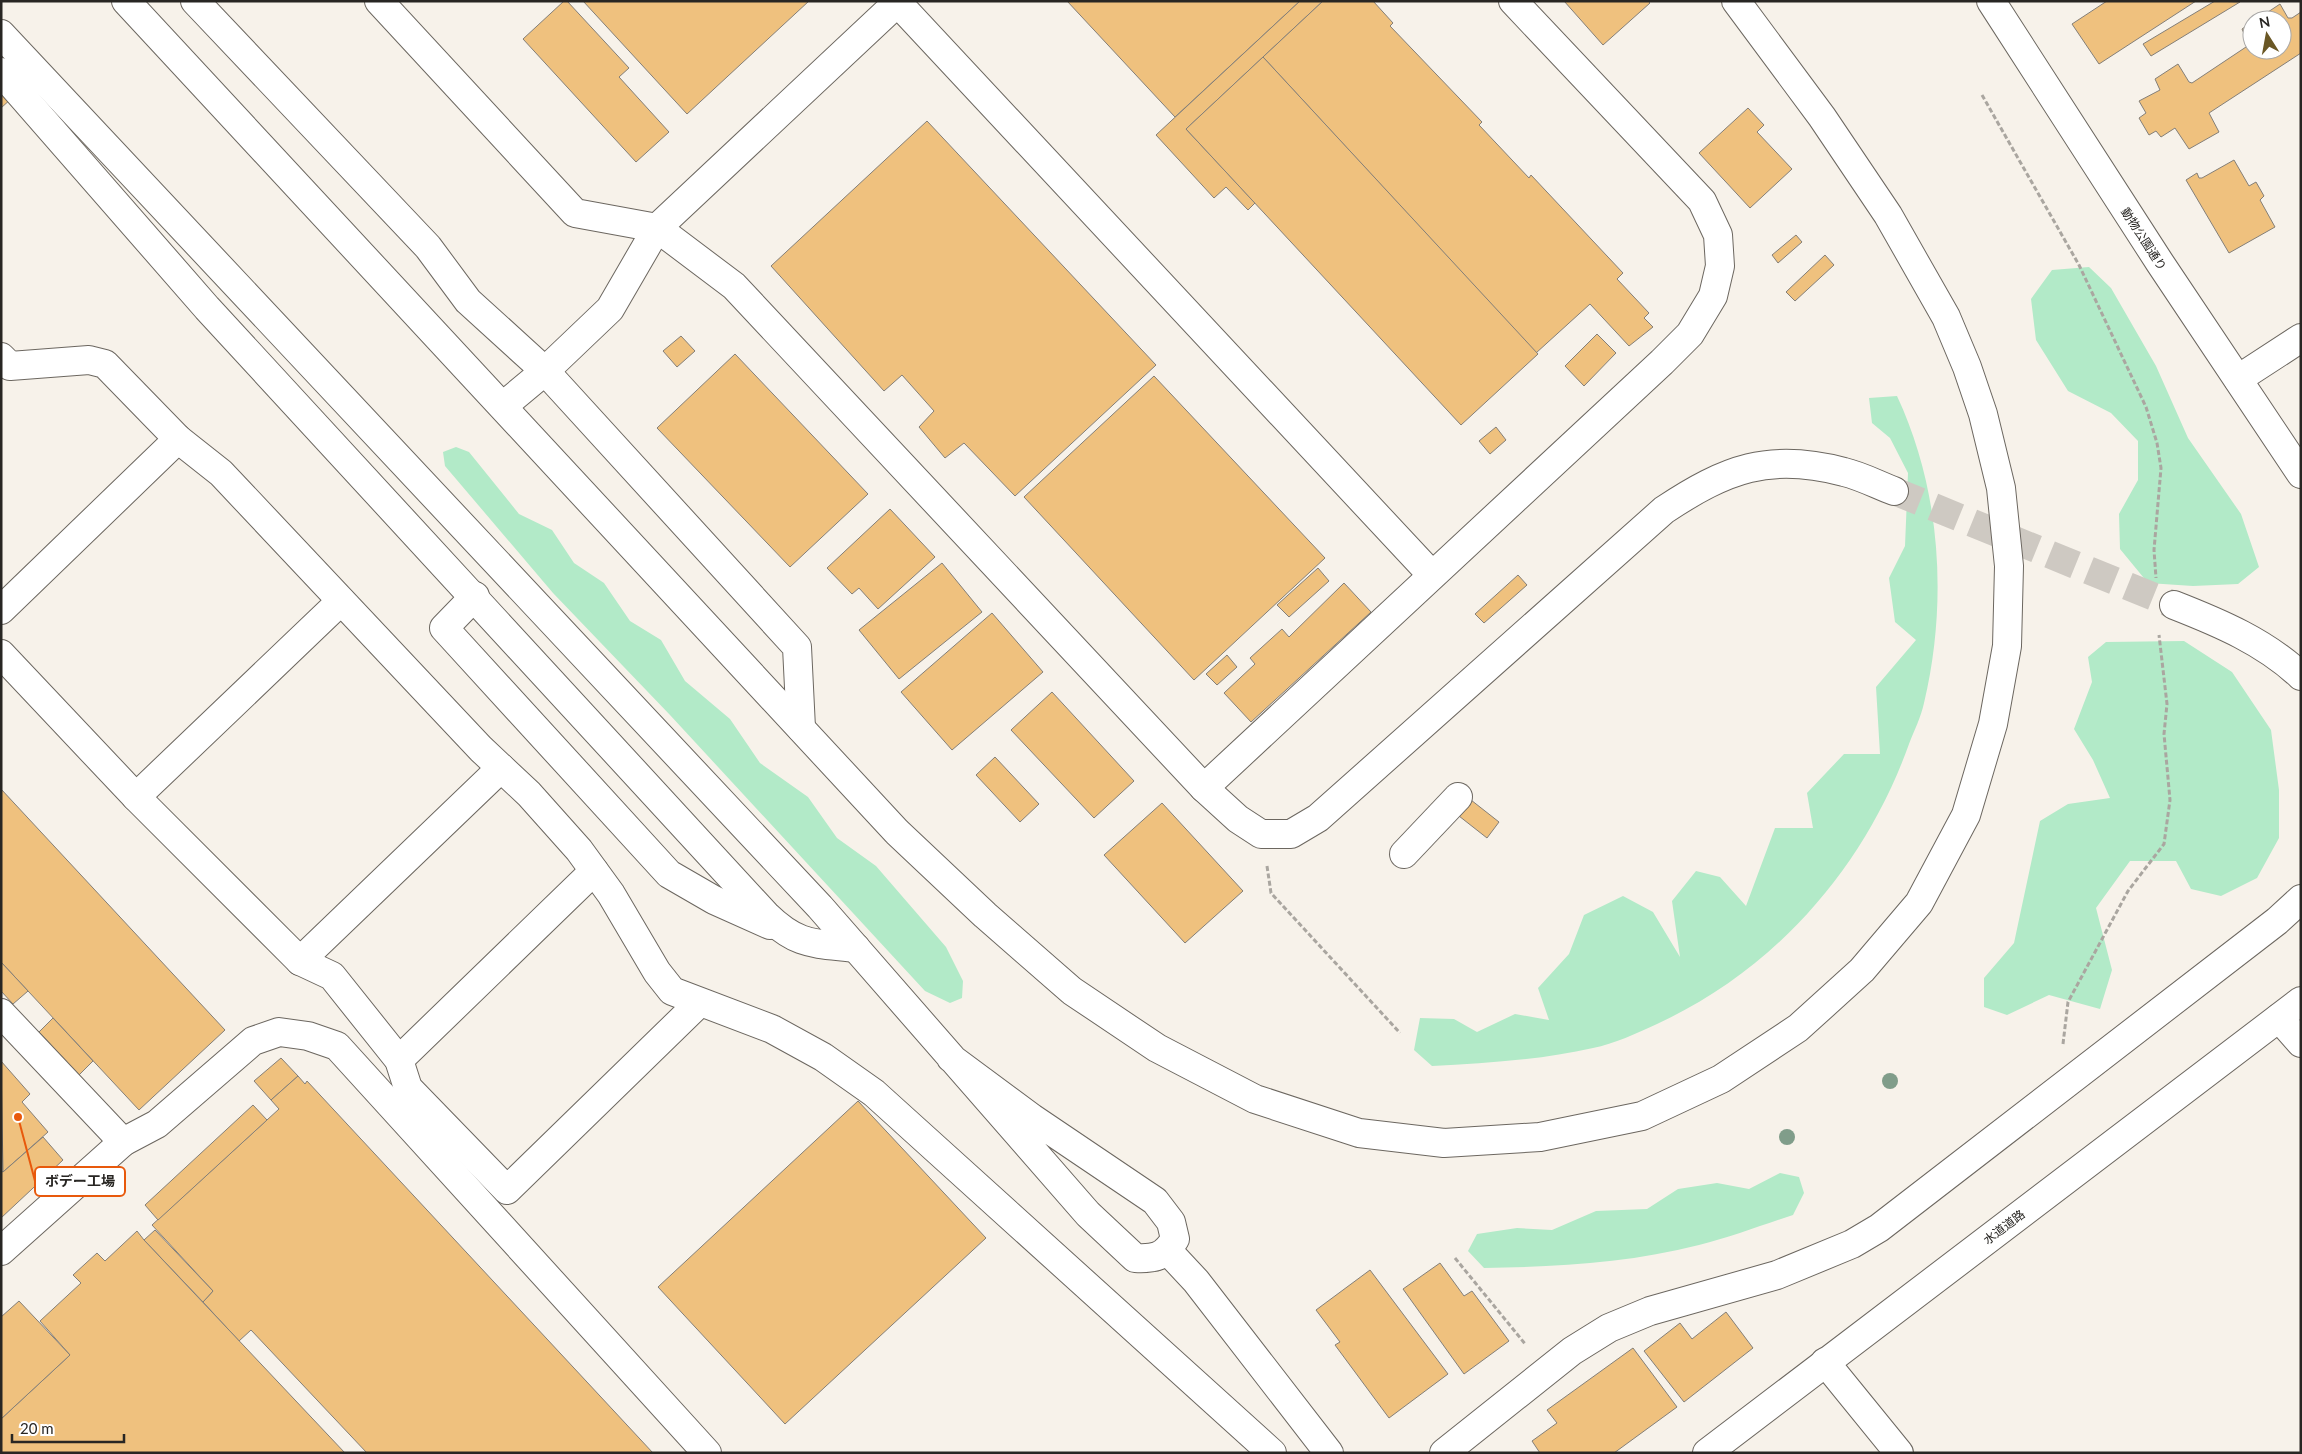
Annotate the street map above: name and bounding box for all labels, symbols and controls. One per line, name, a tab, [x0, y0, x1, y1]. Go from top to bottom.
north arrow	[2242, 10, 2292, 60]
text: N	[2258, 12, 2271, 31]
street label: 動物公園通り	[2118, 205, 2170, 273]
callout: ボデー工場	[35, 1167, 125, 1196]
text: ボデー工場	[45, 1172, 115, 1189]
street label: 水道道路	[1980, 1207, 2028, 1247]
scale bar	[12, 1412, 125, 1444]
text: 20 m	[20, 1419, 54, 1437]

